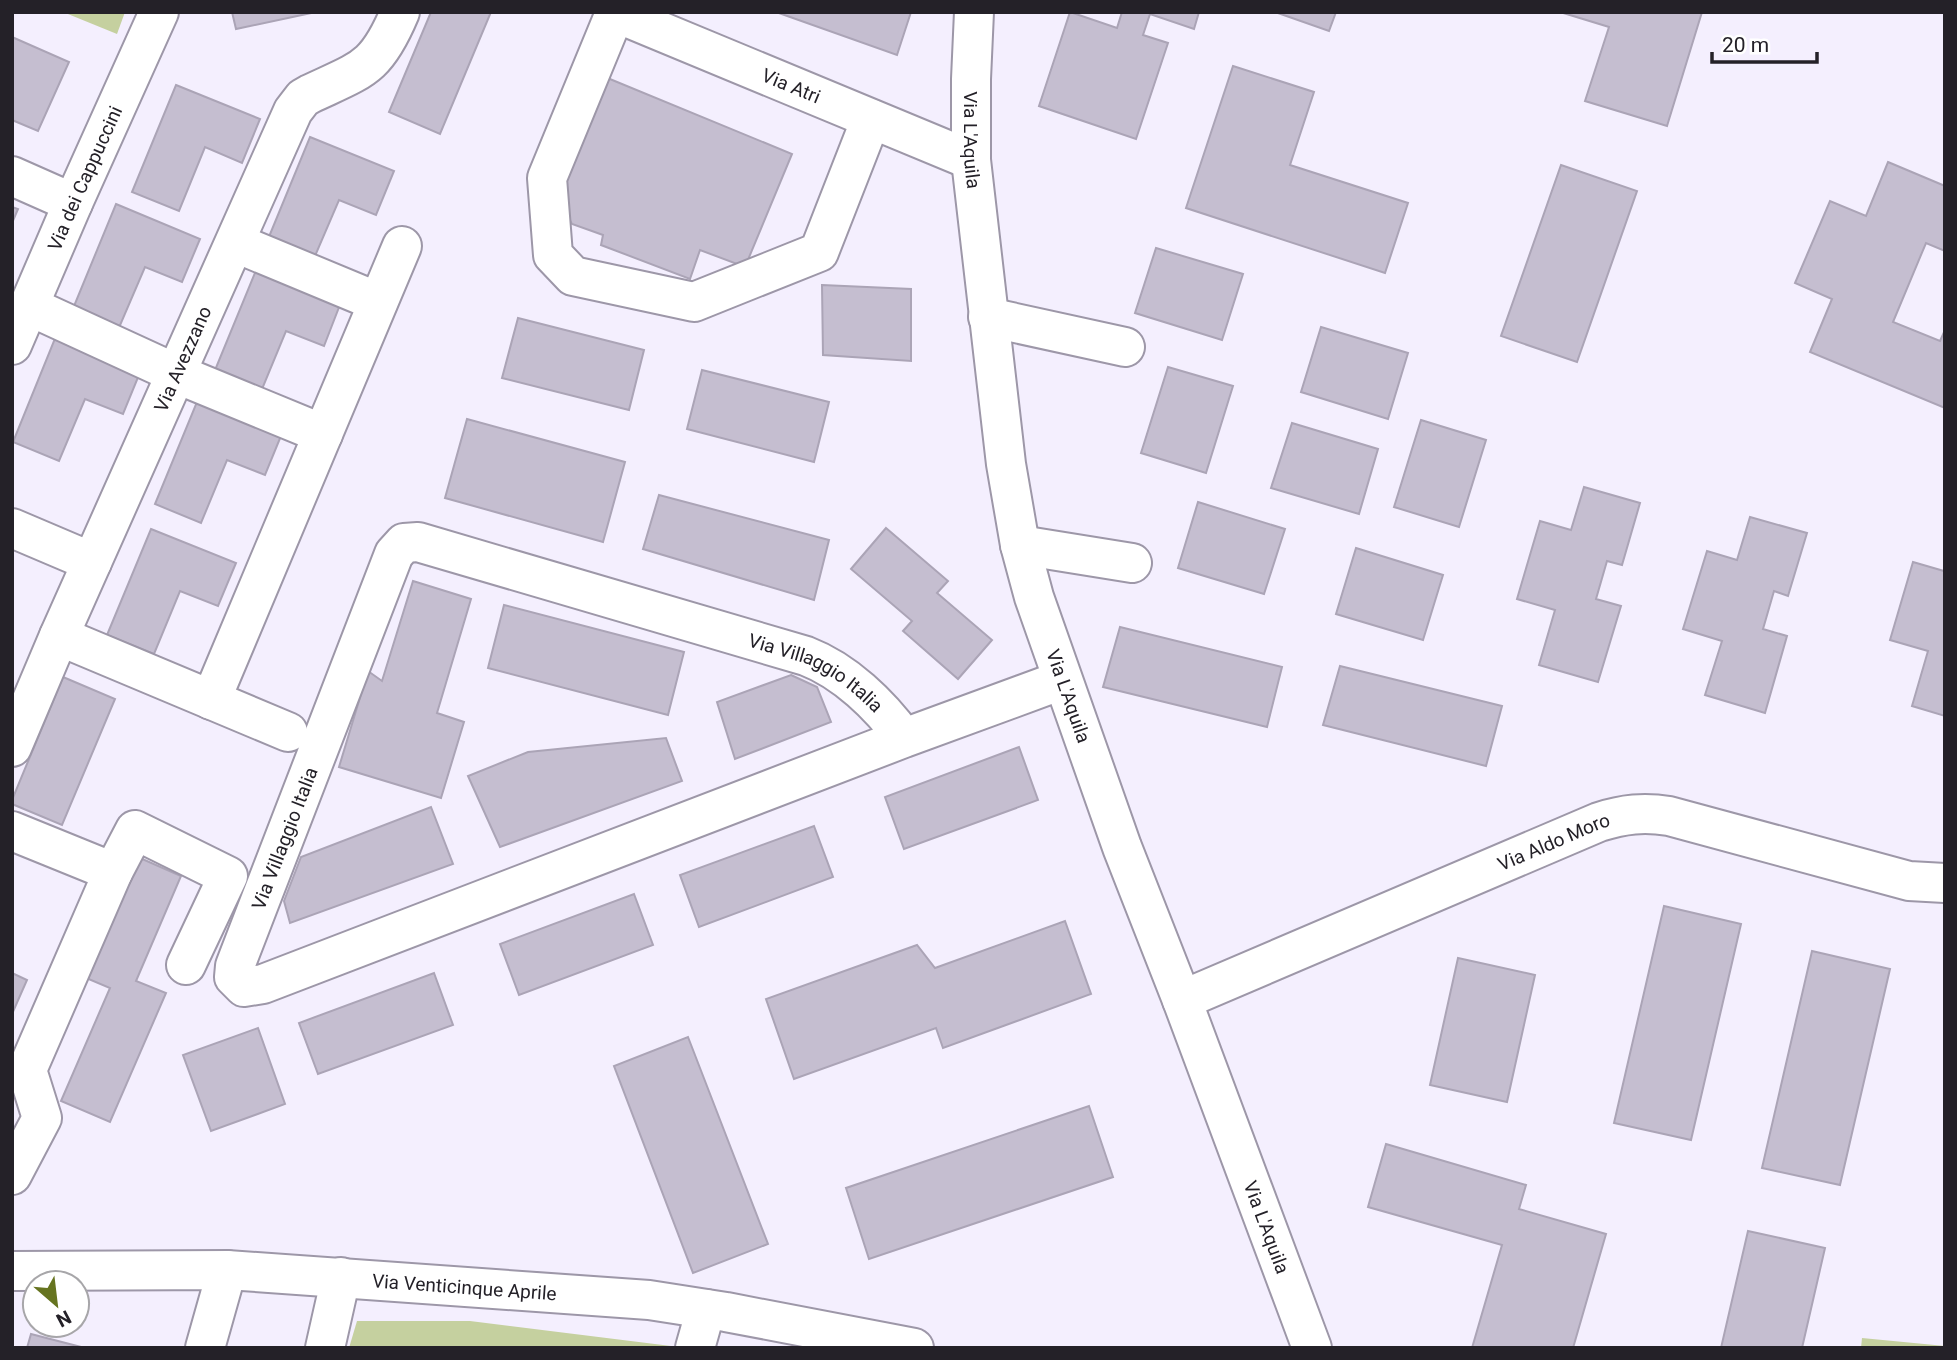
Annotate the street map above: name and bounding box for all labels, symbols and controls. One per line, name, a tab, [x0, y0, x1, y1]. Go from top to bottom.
scale bar	[1712, 21, 1817, 65]
text: 20 m	[1722, 33, 1769, 57]
street label: Via Atri	[758, 64, 824, 108]
street label: Via L'Aquila	[959, 91, 985, 190]
street label: Via dei Cappuccini	[43, 102, 127, 254]
street label: Via Avezzano	[149, 303, 217, 416]
street label: Via Villaggio Italia	[746, 629, 888, 717]
street label: Via L'Aquila	[1041, 646, 1095, 746]
street label: Via Villaggio Italia	[247, 764, 323, 913]
street label: Via Aldo Moro	[1494, 808, 1613, 876]
street label: Via L'Aquila	[1239, 1178, 1294, 1277]
north arrow	[21, 1269, 91, 1339]
street label: Via Venticinque Aprile	[371, 1269, 557, 1305]
text: N	[52, 1305, 75, 1332]

